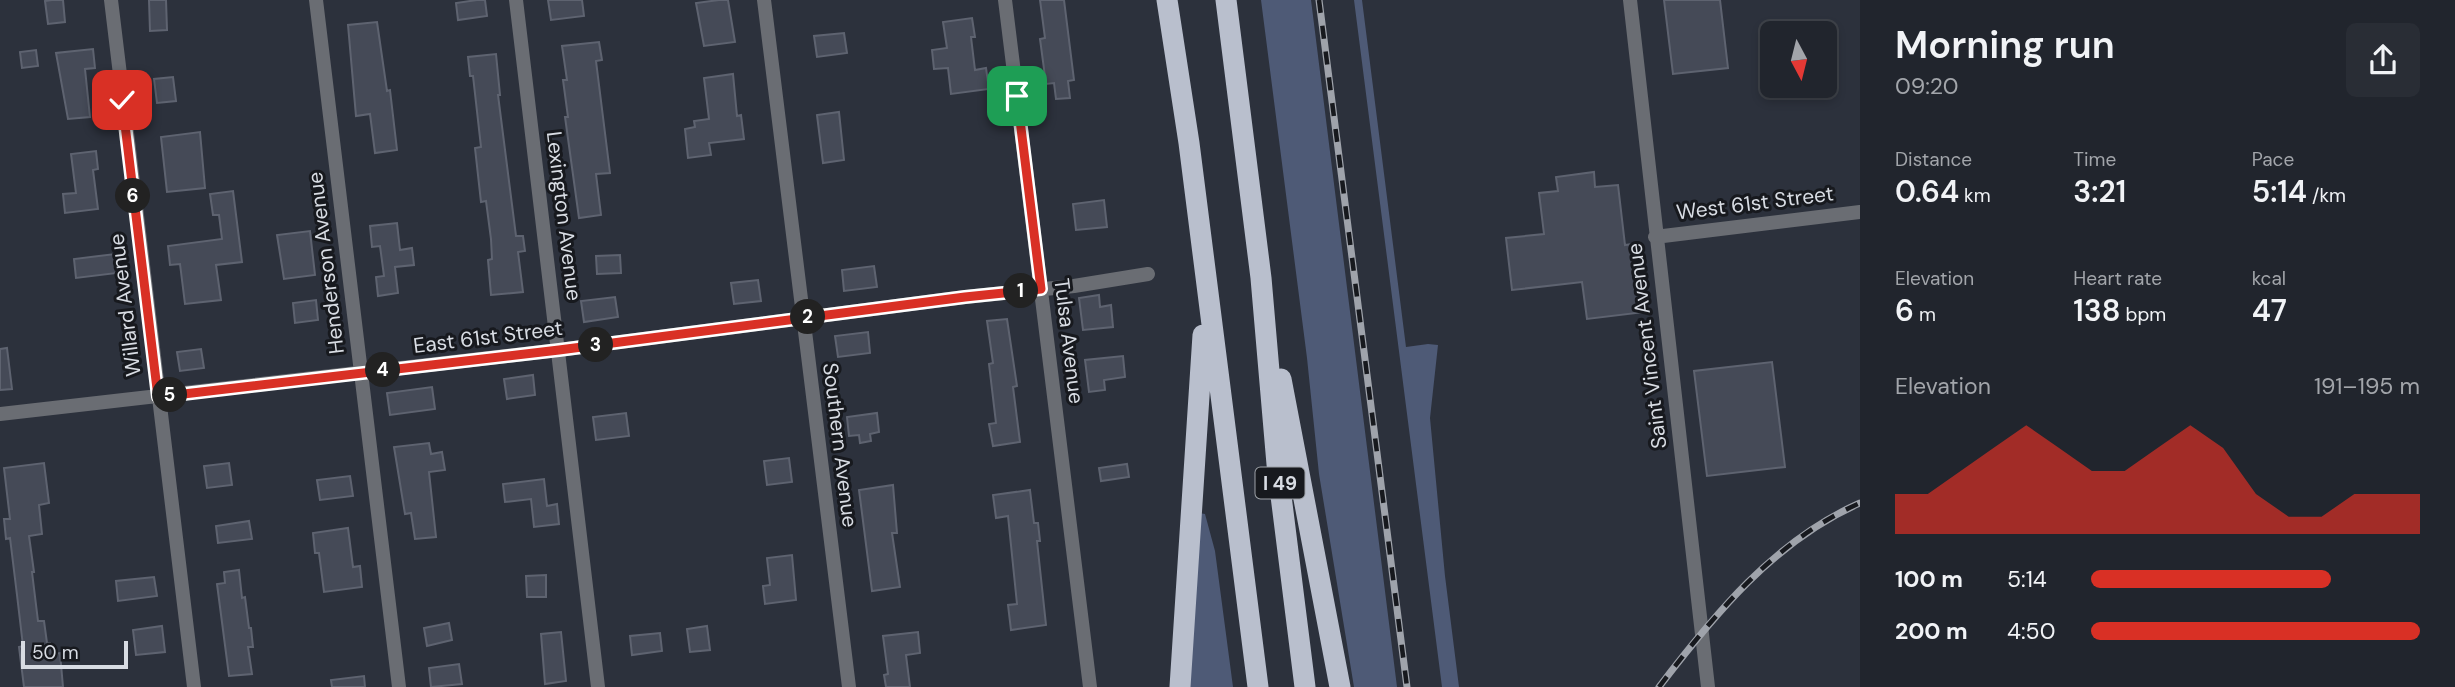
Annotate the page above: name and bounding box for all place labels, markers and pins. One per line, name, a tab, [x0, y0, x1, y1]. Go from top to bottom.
pin	[987, 66, 1047, 126]
pin	[92, 70, 152, 130]
pin: 6	[116, 178, 150, 214]
pin: 1	[1004, 274, 1038, 308]
pin: 2	[790, 300, 826, 334]
pin: 3	[578, 328, 614, 362]
pin: 4	[366, 352, 400, 388]
pin: 5	[152, 378, 188, 412]

